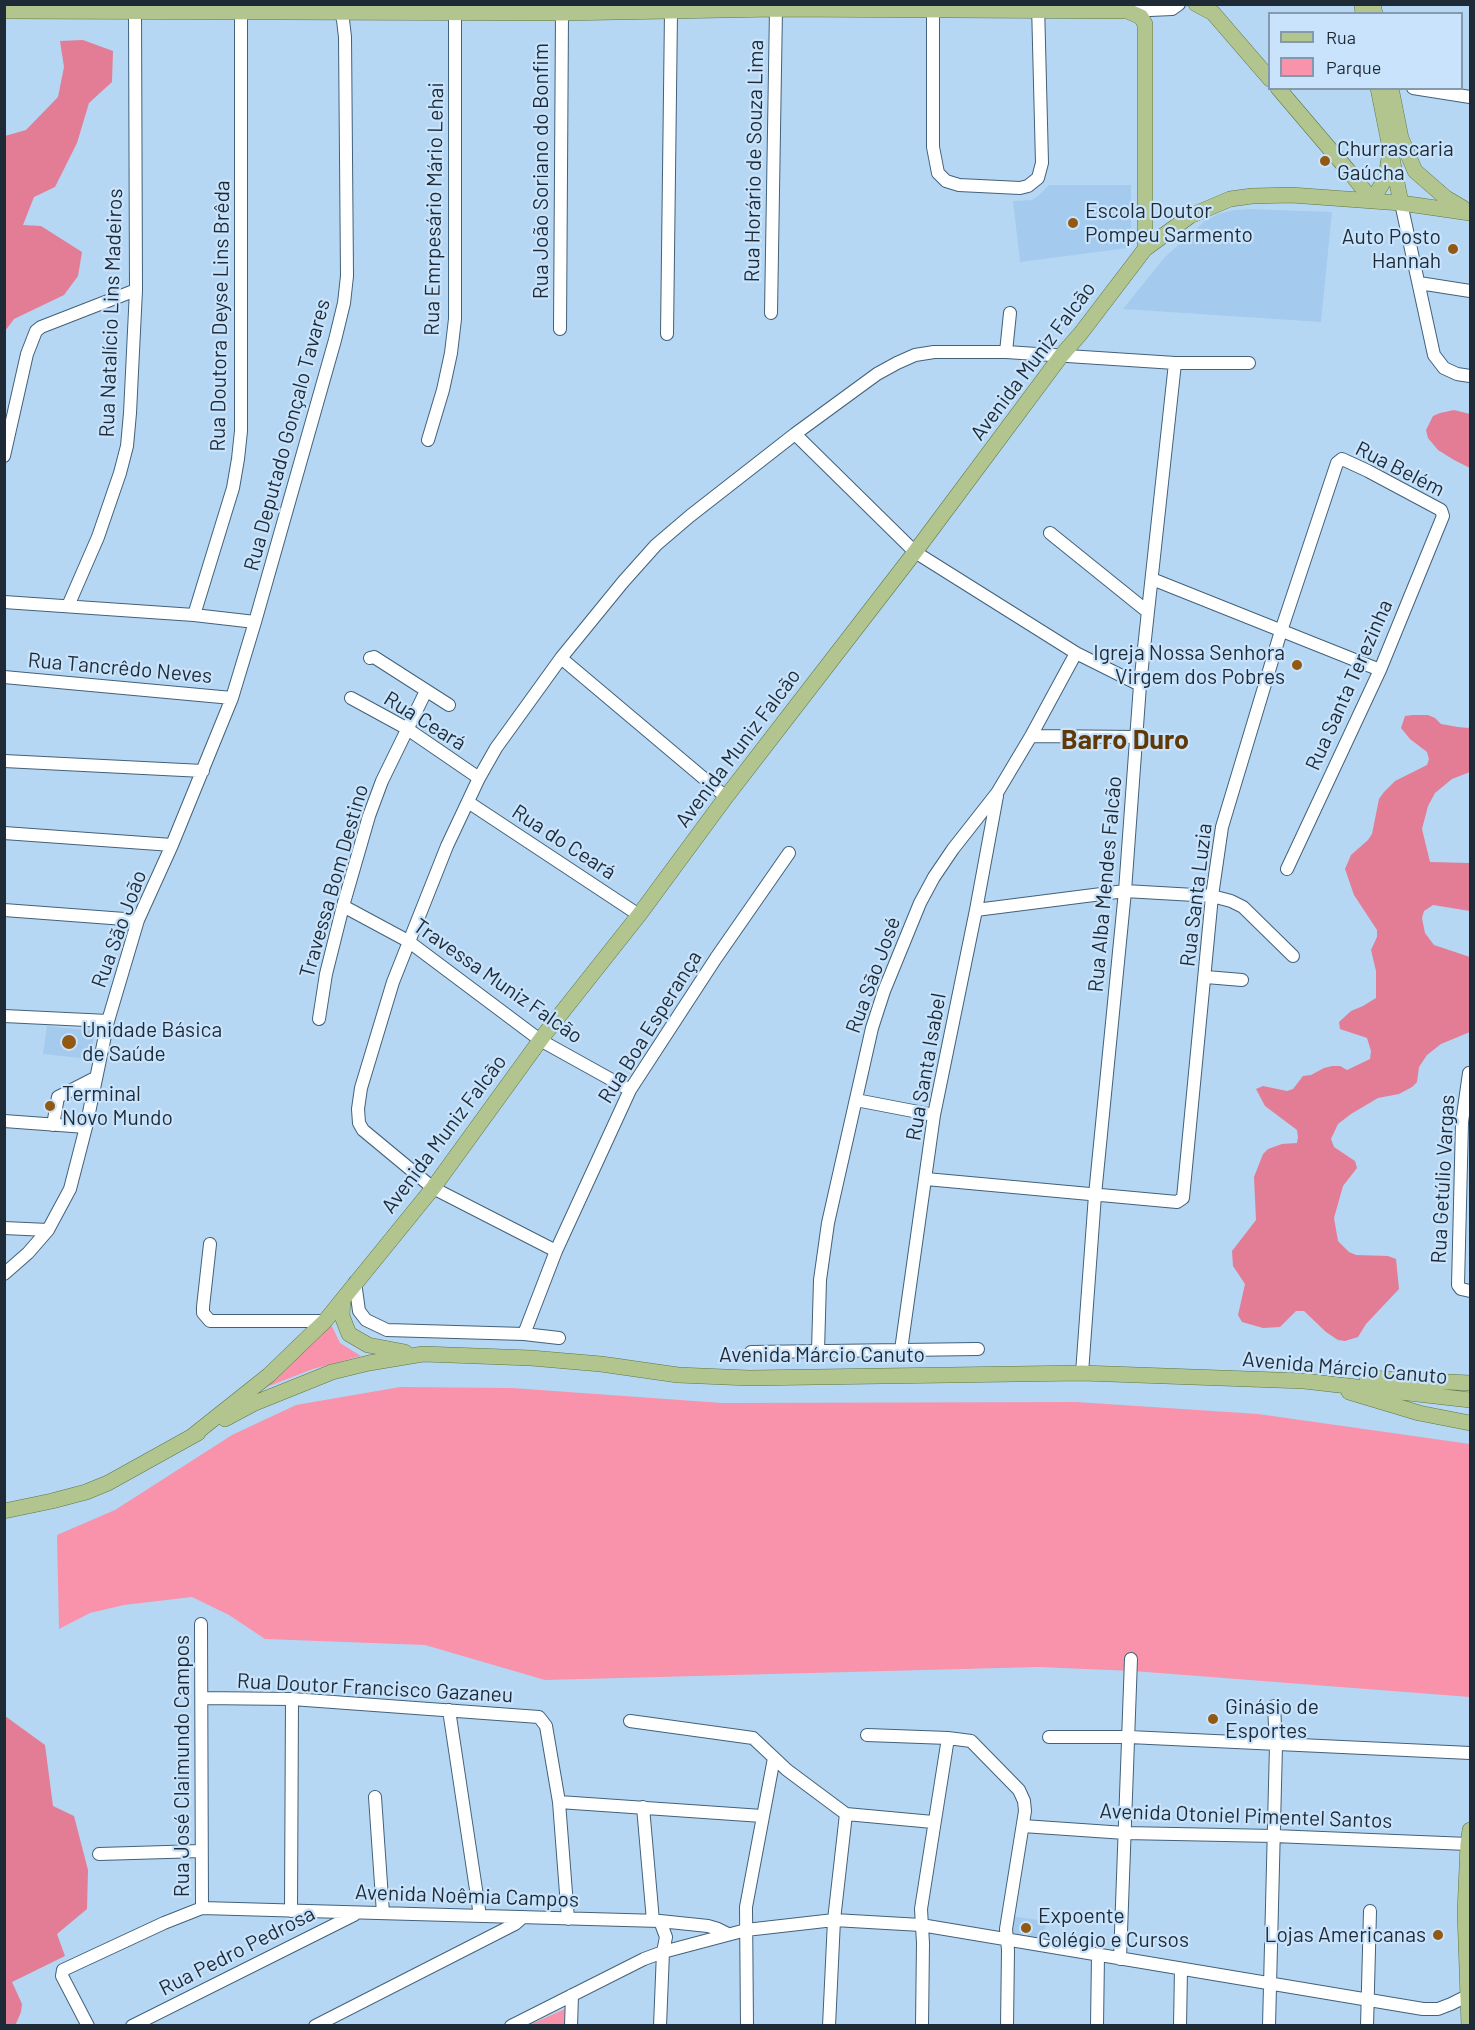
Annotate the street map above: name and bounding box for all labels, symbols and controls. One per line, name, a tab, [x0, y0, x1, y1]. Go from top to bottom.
legend	[1268, 12, 1463, 90]
text: Rua	[1326, 26, 1356, 48]
street label: Rua Horário de Souza Lima	[739, 39, 769, 283]
street label: Rua João Soriano do Bonfim	[528, 43, 554, 299]
text: Parque	[1326, 56, 1381, 78]
street label: Rua Emrpesário Mário Lehai	[419, 82, 449, 336]
place label: Churrascaria Gaúcha	[1337, 136, 1454, 186]
marker: Churrascaria Gaúcha	[1318, 154, 1332, 168]
street label: Rua Doutora Deyse Lins Brêda	[205, 180, 235, 452]
street label: Rua Natalício Lins Madeiros	[94, 188, 128, 438]
place label: Escola Doutor Pompeu Sarmento	[1085, 198, 1253, 248]
marker: Escola Doutor Pompeu Sarmento	[1066, 216, 1080, 230]
place label: Auto Posto Hannah	[1342, 224, 1441, 274]
marker: Auto Posto Hannah	[1446, 242, 1460, 256]
street label: Avenida Muniz Falcão	[965, 277, 1101, 445]
street label: Rua Deputado Gonçalo Tavares	[239, 296, 335, 574]
street label: Rua Belém	[1351, 436, 1449, 502]
street label: Rua Santa Terezinha	[1300, 596, 1398, 774]
place label: Igreja Nossa Senhora Virgem dos Pobres	[1093, 640, 1285, 690]
street label: Rua Tancrêdo Neves	[27, 647, 213, 689]
marker: Igreja Nossa Senhora Virgem dos Pobres	[1290, 658, 1304, 672]
street label: Avenida Muniz Falcão	[670, 664, 806, 832]
street label: Rua Ceará	[379, 686, 471, 756]
district label: Barro Duro	[1061, 724, 1189, 756]
street label: Rua Alba Mendes Falcão	[1083, 775, 1127, 993]
street label: Travessa Bom Destino	[294, 781, 374, 981]
street label: Rua do Ceará	[507, 799, 621, 885]
street label: Rua Santa Luzia	[1175, 822, 1217, 968]
street label: Rua São João	[86, 867, 152, 991]
street label: Travessa Muniz Falcão	[409, 913, 587, 1049]
street label: Rua São José	[840, 913, 906, 1037]
street label: Rua Boa Esperança	[593, 946, 707, 1108]
street label: Rua Santa Isabel	[901, 991, 951, 1143]
place label: Unidade Básica de Saúde	[82, 1017, 222, 1067]
marker: Unidade Básica de Saúde	[60, 1033, 78, 1051]
street label: Avenida Muniz Falcão	[376, 1050, 512, 1218]
place label: Terminal Novo Mundo	[62, 1081, 173, 1131]
street label: Rua Getúlio Vargas	[1426, 1094, 1460, 1264]
marker: Terminal Novo Mundo	[43, 1099, 57, 1113]
street label: Avenida Márcio Canuto	[719, 1342, 925, 1368]
street label: Avenida Márcio Canuto	[1241, 1346, 1449, 1390]
street label: Rua José Claimundo Campos	[169, 1635, 195, 1897]
street label: Rua Doutor Francisco Gazaneu	[236, 1668, 514, 1708]
place label: Ginásio de Esportes	[1225, 1694, 1319, 1744]
marker: Ginásio de Esportes	[1206, 1712, 1220, 1726]
street label: Avenida Otoniel Pimentel Santos	[1099, 1798, 1393, 1834]
street label: Avenida Noêmia Campos	[355, 1879, 579, 1913]
street label: Rua Pedro Pedrosa	[155, 1901, 319, 2001]
place label: Expoente Colégio e Cursos	[1038, 1903, 1189, 1953]
marker: Expoente Colégio e Cursos	[1019, 1921, 1033, 1935]
place label: Lojas Americanas	[1264, 1922, 1426, 1948]
marker: Lojas Americanas	[1431, 1928, 1445, 1942]

